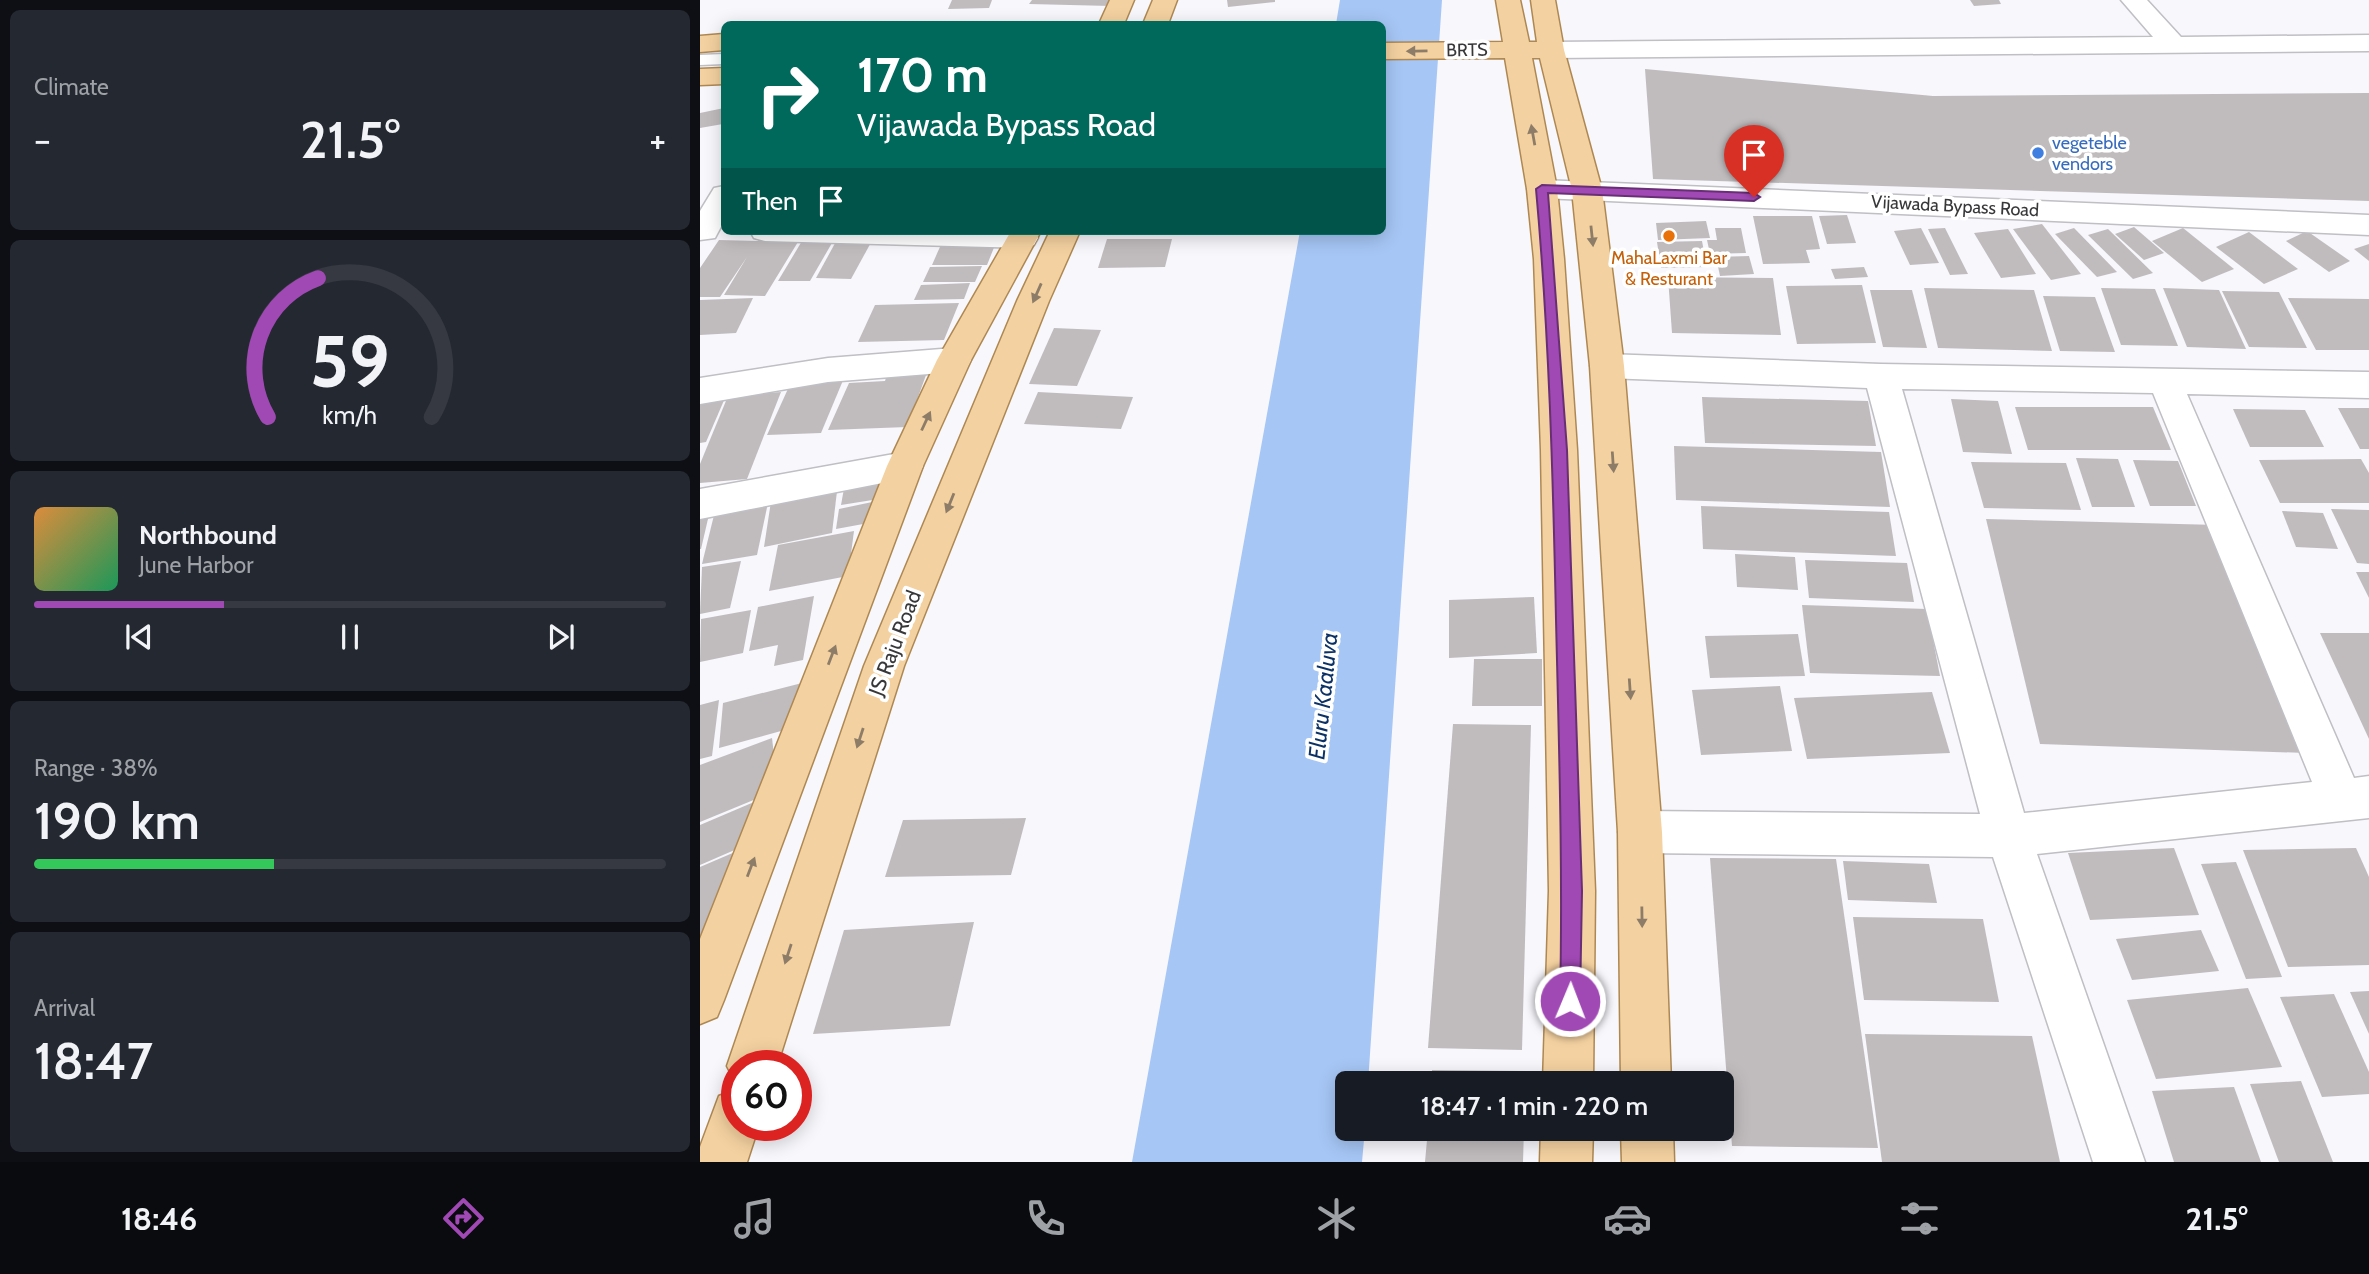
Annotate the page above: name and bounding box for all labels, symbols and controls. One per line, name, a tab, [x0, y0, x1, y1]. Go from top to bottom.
street label: BRTS	[1446, 39, 1488, 61]
text: 170 m	[857, 45, 988, 104]
one-way arrow	[1406, 45, 1428, 56]
icon: right	[742, 49, 833, 140]
text: Climate	[34, 73, 109, 101]
text: Vijawada Bypass Road	[857, 105, 1156, 144]
text: 21.5°	[300, 108, 400, 171]
text: −	[34, 116, 51, 163]
text: +	[649, 116, 666, 163]
one-way arrow	[1527, 124, 1538, 146]
pin	[1724, 125, 1784, 197]
place label: vegeteble vendors	[2052, 132, 2127, 175]
icon: arrive	[1735, 136, 1773, 174]
marker: vegeteble vendors	[2030, 145, 2046, 161]
icon: arrive	[812, 182, 850, 220]
text: Then	[742, 185, 798, 217]
street label: Vijawada Bypass Road	[1870, 191, 2040, 221]
one-way arrow	[1586, 225, 1597, 247]
marker: MahaLaxmi Bar & Resturant	[1661, 228, 1677, 244]
place label: MahaLaxmi Bar & Resturant	[1611, 247, 1727, 290]
one-way arrow	[1031, 283, 1043, 303]
text: 59	[310, 317, 390, 405]
text: km/h	[323, 399, 377, 429]
one-way arrow	[920, 411, 932, 431]
one-way arrow	[1608, 452, 1619, 474]
one-way arrow	[945, 493, 956, 514]
text: Northbound	[139, 519, 277, 551]
text: June Harbor	[139, 551, 253, 579]
street label: JS Raju Road	[863, 587, 927, 700]
icon: previous	[120, 618, 158, 656]
icon: pause	[331, 618, 369, 656]
icon: next	[542, 618, 580, 656]
water label: Eluru Kaaluva	[1302, 631, 1344, 761]
one-way arrow	[827, 644, 838, 665]
one-way arrow	[1625, 679, 1636, 701]
one-way arrow	[854, 728, 865, 749]
text: Range · 38%	[34, 754, 158, 782]
text: 190 km	[34, 789, 200, 852]
one-way arrow	[745, 857, 756, 878]
one-way arrow	[1636, 906, 1648, 928]
one-way arrow	[782, 944, 793, 965]
position arrow	[1533, 964, 1607, 1038]
text: Arrival	[34, 994, 95, 1022]
text: 18:47	[34, 1029, 153, 1092]
speed limit sign: 60	[721, 1050, 812, 1141]
text: 18:47 · 1 min · 220 m	[1421, 1090, 1648, 1122]
icon: directions	[439, 1194, 488, 1243]
icon: music	[730, 1194, 779, 1243]
icon: phone	[1021, 1194, 1070, 1243]
icon: climate	[1312, 1194, 1361, 1243]
icon: car	[1603, 1194, 1652, 1243]
icon: filters	[1895, 1194, 1944, 1243]
text: 18:46	[121, 1199, 197, 1238]
text: 21.5°	[2186, 1199, 2248, 1238]

